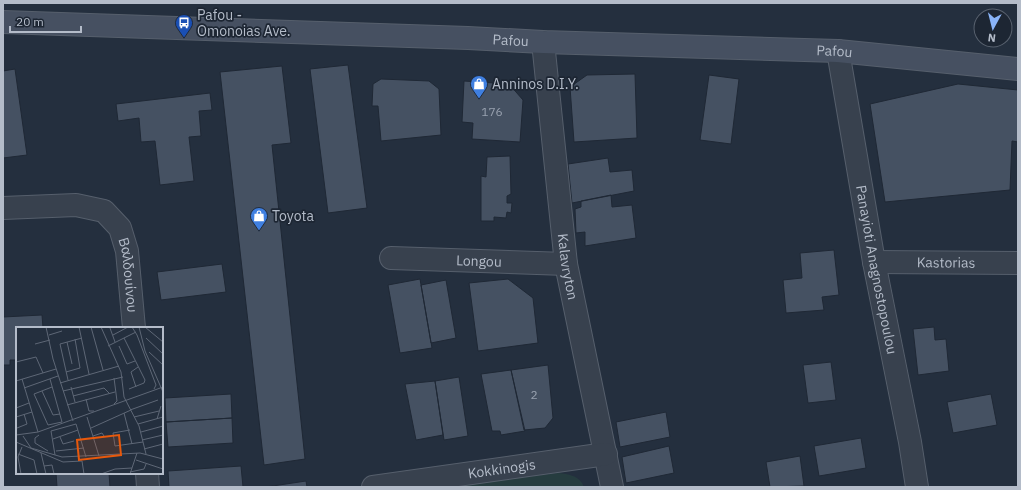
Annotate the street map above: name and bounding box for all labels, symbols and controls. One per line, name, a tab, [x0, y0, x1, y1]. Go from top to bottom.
place label: Pafou - Omonoias Ave.	[197, 6, 291, 40]
scale bar	[10, 8, 81, 34]
north arrow	[973, 8, 1013, 48]
bus stop icon: Pafou - Omonoias Ave.	[174, 13, 194, 38]
text: 20 m	[16, 14, 44, 29]
street label: Pafou	[492, 30, 529, 50]
text: N	[987, 30, 997, 45]
street label: Pafou	[816, 41, 853, 61]
shop icon: Anninos D.I.Y.	[469, 74, 489, 99]
place label: Anninos D.I.Y.	[492, 75, 579, 93]
house number: 176	[481, 104, 503, 119]
street label: Panayioti Anagnostopoulou	[852, 184, 901, 356]
shop icon: Toyota	[249, 206, 269, 231]
place label: Toyota	[272, 207, 315, 225]
street label: Kalavryton	[554, 232, 582, 301]
street label: Βαλδουίνου	[114, 235, 142, 313]
street label: Longou	[456, 251, 502, 271]
street label: Kastorias	[917, 253, 976, 272]
inset map	[16, 327, 163, 474]
house number: 2	[530, 387, 538, 402]
street label: Kokkinogis	[467, 455, 537, 482]

